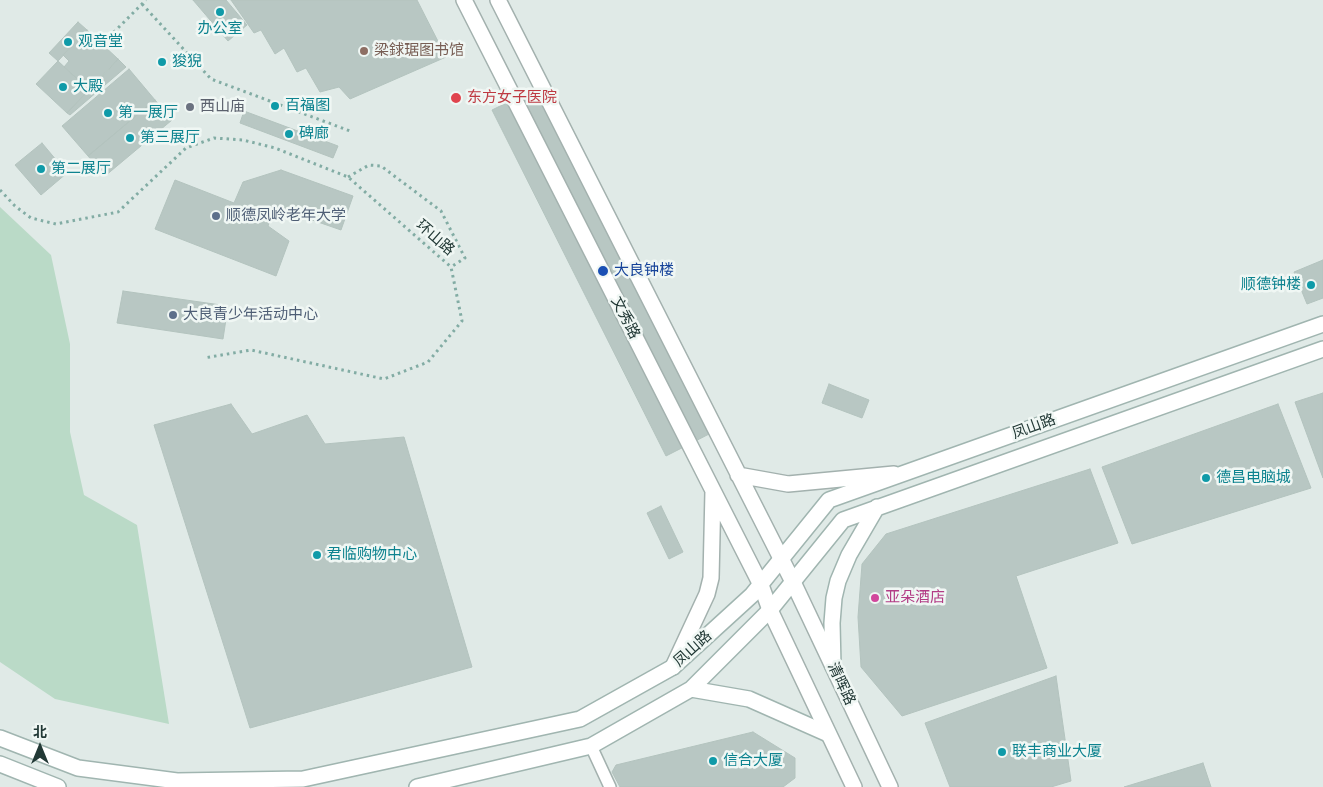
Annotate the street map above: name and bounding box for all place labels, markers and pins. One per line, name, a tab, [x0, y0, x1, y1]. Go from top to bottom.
marker: 办公室	[214, 6, 226, 18]
place label: 办公室	[198, 20, 242, 38]
place label: 观音堂	[78, 33, 123, 51]
marker: 观音堂	[62, 36, 74, 48]
place label: 梁銶琚图书馆	[374, 42, 464, 60]
marker: 梁銶琚图书馆	[358, 45, 370, 57]
place label: 狻猊	[172, 53, 202, 71]
marker: 狻猊	[156, 56, 168, 68]
place label: 大殿	[73, 78, 103, 96]
marker: 大殿	[57, 81, 69, 93]
place label: 东方女子医院	[467, 89, 557, 107]
marker: 东方女子医院	[449, 91, 463, 105]
place label: 百福图	[285, 97, 330, 115]
place label: 西山庙	[200, 98, 245, 116]
marker: 百福图	[269, 100, 281, 112]
marker: 西山庙	[184, 101, 196, 113]
place label: 第一展厅	[118, 104, 178, 122]
marker: 第一展厅	[102, 107, 114, 119]
place label: 碑廊	[299, 125, 329, 143]
marker: 碑廊	[283, 128, 295, 140]
place label: 第三展厅	[140, 129, 200, 147]
marker: 第三展厅	[124, 132, 136, 144]
place label: 第二展厅	[51, 160, 111, 178]
marker: 第二展厅	[35, 163, 47, 175]
place label: 顺德凤岭老年大学	[226, 207, 346, 225]
marker: 顺德凤岭老年大学	[210, 210, 222, 222]
place label: 大良钟楼	[614, 262, 674, 280]
marker: 大良钟楼	[596, 264, 610, 278]
place label: 顺德钟楼	[1241, 276, 1301, 294]
marker: 顺德钟楼	[1305, 279, 1317, 291]
place label: 大良青少年活动中心	[183, 306, 318, 324]
marker: 大良青少年活动中心	[167, 309, 179, 321]
place label: 德昌电脑城	[1216, 469, 1291, 487]
marker: 德昌电脑城	[1200, 472, 1212, 484]
place label: 君临购物中心	[327, 546, 417, 564]
marker: 君临购物中心	[311, 549, 323, 561]
place label: 亚朵酒店	[885, 589, 945, 607]
marker: 亚朵酒店	[869, 592, 881, 604]
place label: 联丰商业大厦	[1012, 743, 1102, 761]
marker: 联丰商业大厦	[996, 746, 1008, 758]
place label: 信合大厦	[723, 752, 783, 770]
marker: 信合大厦	[707, 755, 719, 767]

